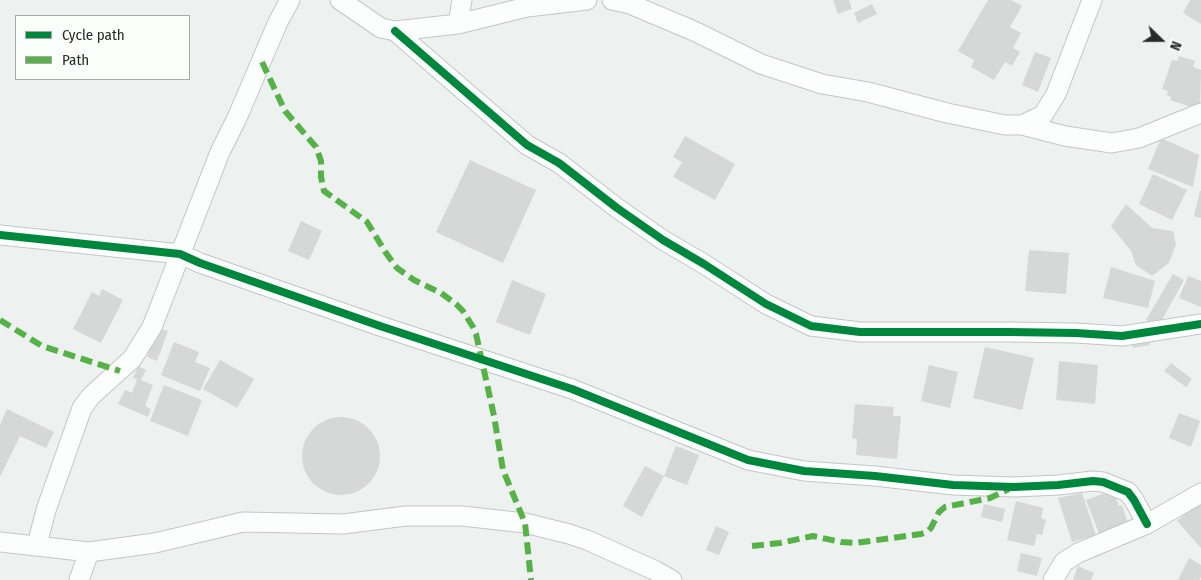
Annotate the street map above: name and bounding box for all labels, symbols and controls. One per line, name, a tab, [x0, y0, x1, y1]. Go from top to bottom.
legend	[15, 15, 190, 80]
north arrow	[1136, 15, 1186, 65]
text: Cycle path	[62, 26, 125, 44]
text: N	[1166, 39, 1185, 53]
text: Path	[62, 51, 89, 69]

